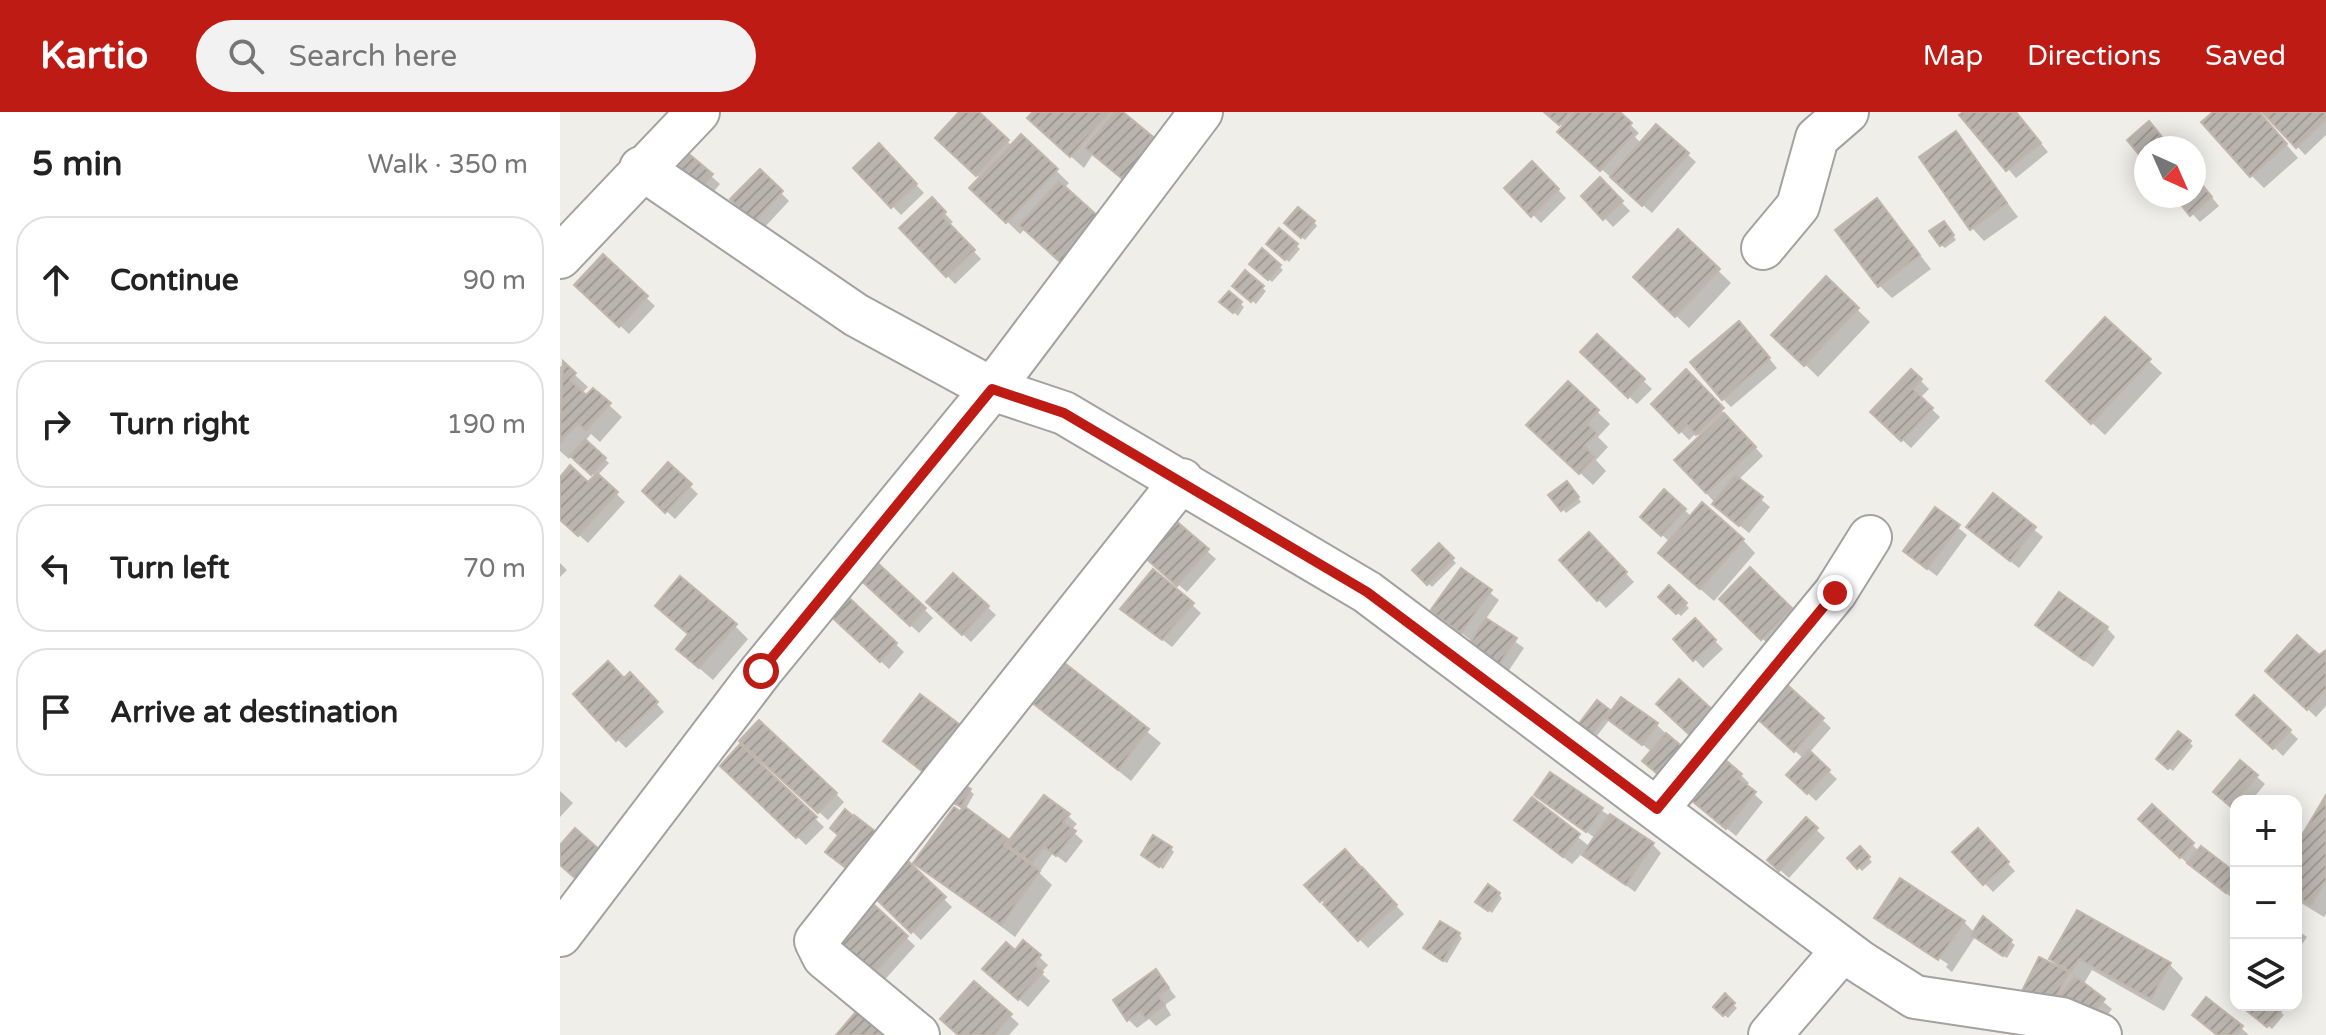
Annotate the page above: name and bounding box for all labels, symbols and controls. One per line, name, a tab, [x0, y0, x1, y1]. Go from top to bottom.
search box	[196, 20, 756, 92]
text: Kartio	[40, 33, 148, 79]
icon: search	[224, 34, 268, 78]
text: Search here	[288, 38, 457, 75]
text: Map	[1923, 39, 1983, 73]
text: Directions	[2027, 39, 2161, 73]
text: Saved	[2205, 39, 2286, 73]
north arrow	[2134, 136, 2206, 208]
text: 5 min	[32, 144, 123, 185]
text: Walk · 350 m	[368, 149, 528, 180]
icon: ahead	[34, 258, 78, 302]
text: Continue	[110, 262, 239, 299]
text: 90 m	[463, 265, 526, 296]
icon: right	[34, 402, 78, 446]
text: Turn right	[110, 406, 250, 443]
text: 190 m	[446, 409, 526, 440]
icon: left	[34, 546, 78, 590]
text: Turn left	[110, 550, 229, 587]
text: 70 m	[463, 553, 526, 584]
route end	[1817, 575, 1853, 611]
route start	[743, 653, 779, 689]
icon: arrive	[34, 690, 78, 734]
text: Arrive at destination	[110, 694, 398, 731]
map controls	[2230, 795, 2302, 1011]
button: +	[2230, 795, 2302, 867]
button: −	[2230, 867, 2302, 939]
button: layers	[2230, 939, 2302, 1011]

